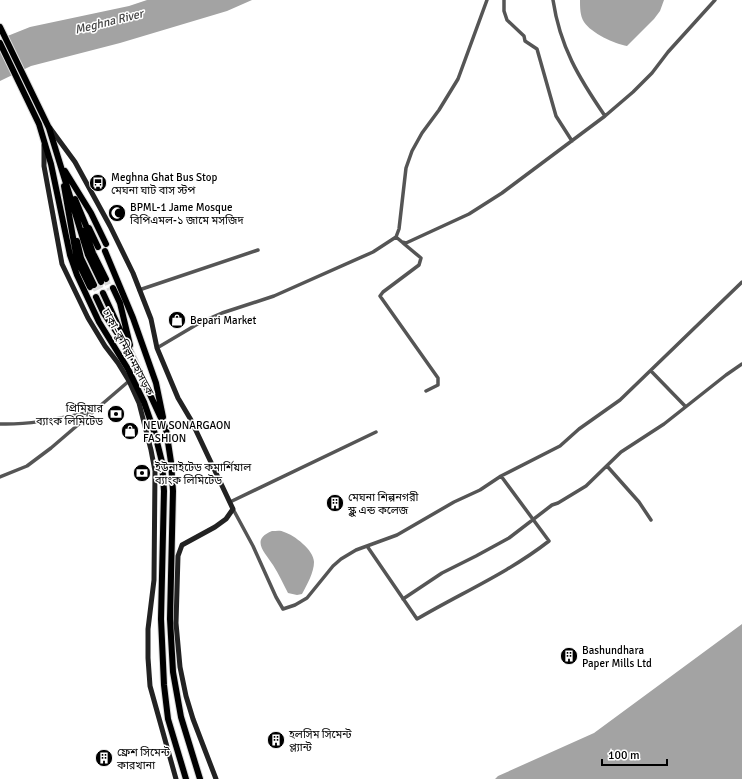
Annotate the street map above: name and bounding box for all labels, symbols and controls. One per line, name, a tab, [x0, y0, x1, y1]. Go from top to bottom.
water label: Meghna River	[73, 6, 146, 38]
place label: Meghna Ghat Bus Stop মেঘনা ঘাট বাস স্টপ	[111, 171, 217, 197]
bus stop icon: Meghna Ghat Bus Stop মেঘনা ঘাট বাস স্টপ	[88, 173, 108, 193]
place label: BPML-1 Jame Mosque বিপিএমল-১ জামে মসজিদ	[129, 201, 244, 227]
mosque icon: BPML-1 Jame Mosque বিপিএমল-১ জামে মসজিদ	[107, 203, 127, 223]
street label: ঢাকা–কুমিল্লা মহাসড়ক	[99, 305, 157, 398]
shop icon: Bepari Market	[167, 310, 187, 330]
place label: Bepari Market	[190, 314, 257, 327]
place label: প্রিমিয়ার ব্যাংক লিমিটেড	[35, 402, 103, 428]
bank icon: প্রিমিয়ার ব্যাংক লিমিটেড	[106, 404, 126, 424]
place label: NEW SONARGAON FASHION	[143, 419, 231, 445]
shop icon: NEW SONARGAON FASHION	[120, 421, 140, 441]
place label: ইউনাইটেড কমার্শিয়াল ব্যাংক লিমিটেড	[154, 460, 252, 487]
bank icon: ইউনাইটেড কমার্শিয়াল ব্যাংক লিমিটেড	[132, 463, 152, 483]
place label: মেঘনা শিল্পনগরী স্কুল এন্ড কলেজ	[347, 491, 420, 517]
building icon: মেঘনা শিল্পনগরী স্কুল এন্ড কলেজ	[325, 493, 345, 513]
place label: Bashundhara Paper Mills Ltd	[582, 644, 652, 670]
building icon: Bashundhara Paper Mills Ltd	[559, 646, 579, 666]
place label: হলসিম সিমেন্ট প্ল্যান্ট	[288, 728, 352, 754]
building icon: হলসিম সিমেন্ট প্ল্যান্ট	[266, 730, 286, 750]
scale bar	[602, 741, 667, 767]
place label: ফ্রেশ সিমেন্ট কারখানা	[116, 746, 171, 772]
building icon: ফ্রেশ সিমেন্ট কারখানা	[94, 748, 114, 768]
text: 100 m	[608, 748, 640, 763]

